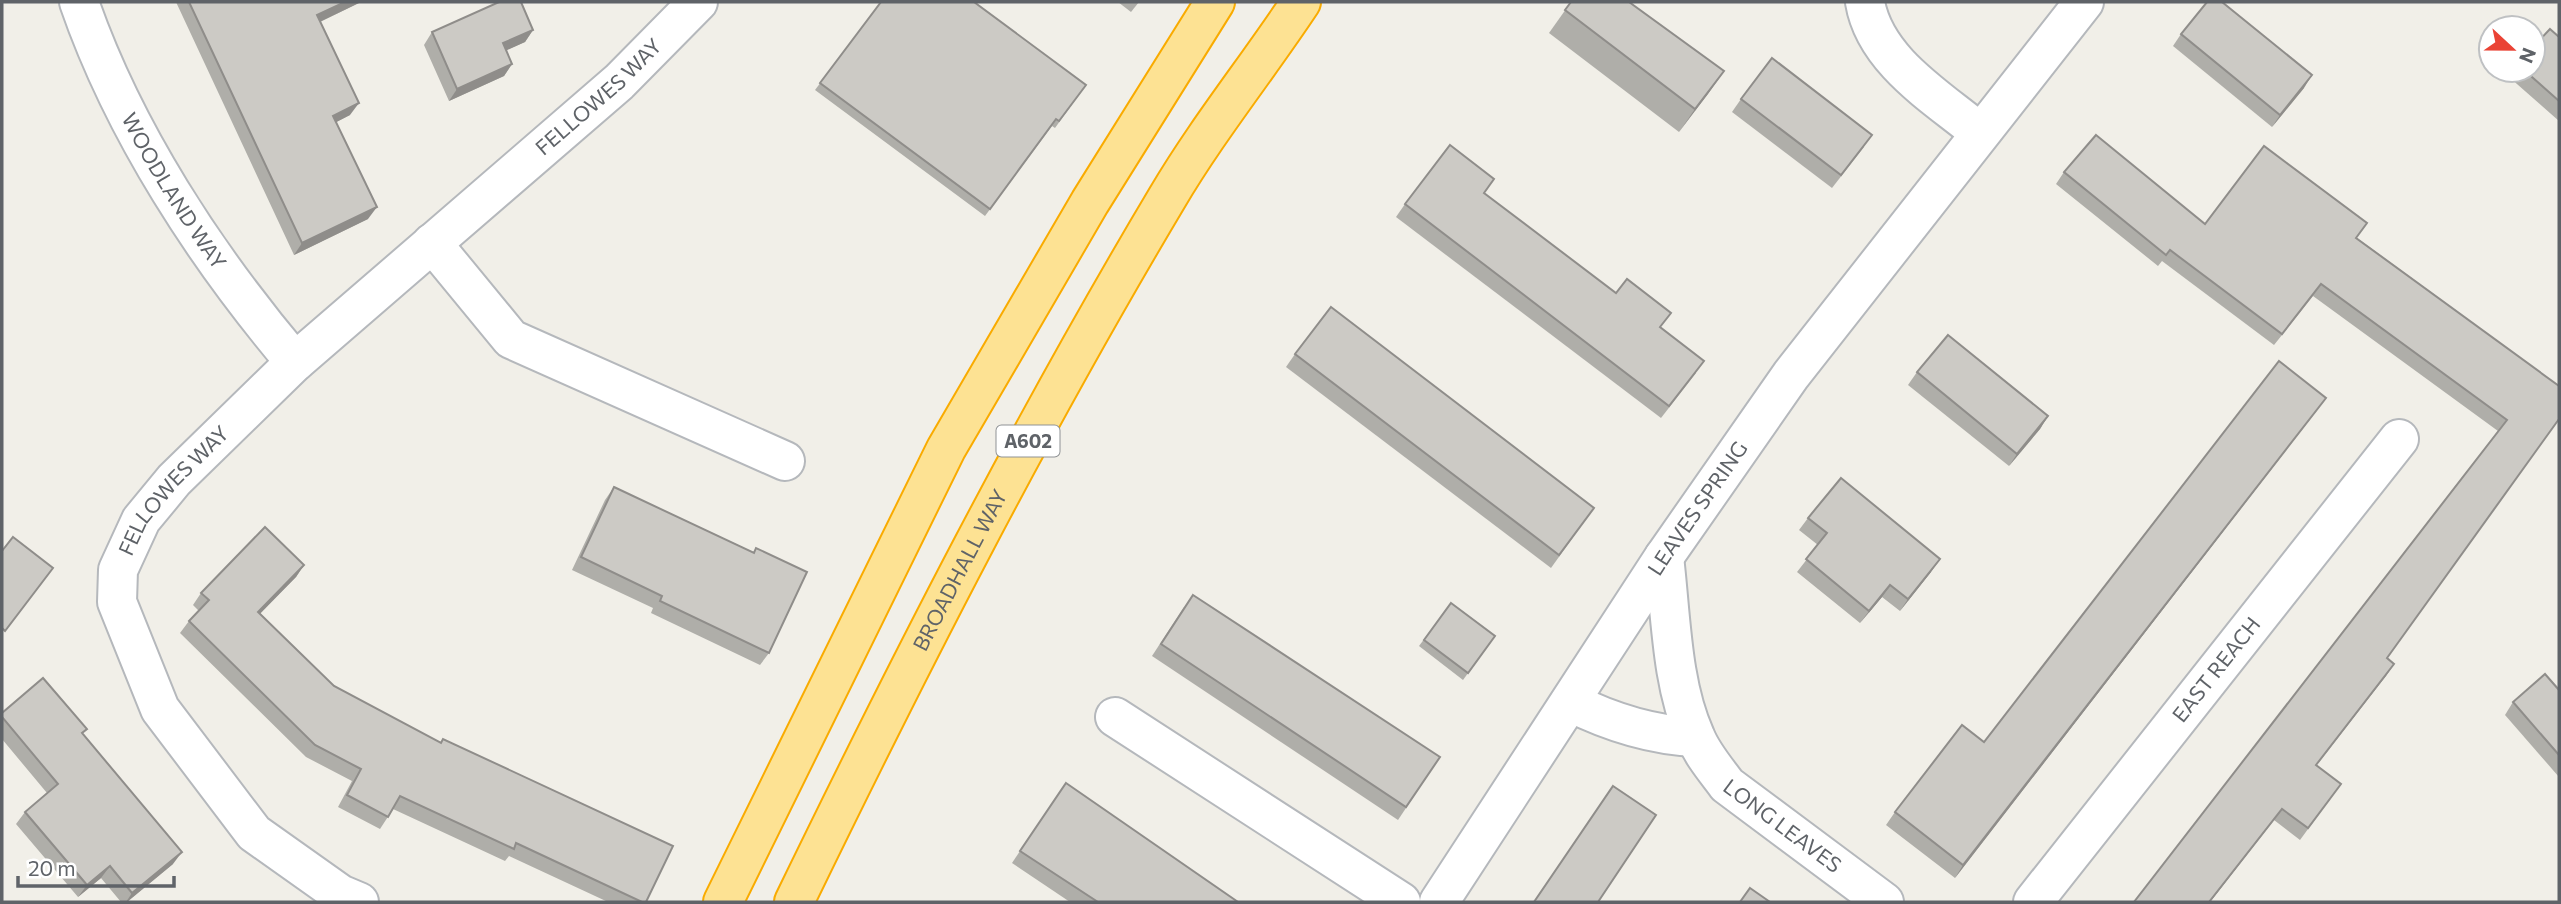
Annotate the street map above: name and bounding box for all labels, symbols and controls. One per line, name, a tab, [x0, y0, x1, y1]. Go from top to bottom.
north arrow	[2477, 14, 2547, 84]
street label: FELLOWES WAY	[530, 32, 666, 160]
text: N	[2515, 45, 2542, 66]
street label: WOODLAND WAY	[117, 108, 232, 274]
street label: FELLOWES WAY	[113, 420, 233, 559]
road number: A602	[996, 426, 1060, 456]
street label: LEAVES SPRING	[1642, 436, 1752, 579]
street label: BROADHALL WAY	[907, 485, 1012, 655]
street label: EAST REACH	[2166, 611, 2265, 726]
street label: LONG LEAVES	[1719, 773, 1847, 877]
scale bar	[18, 844, 173, 888]
text: 20 m	[28, 855, 76, 880]

